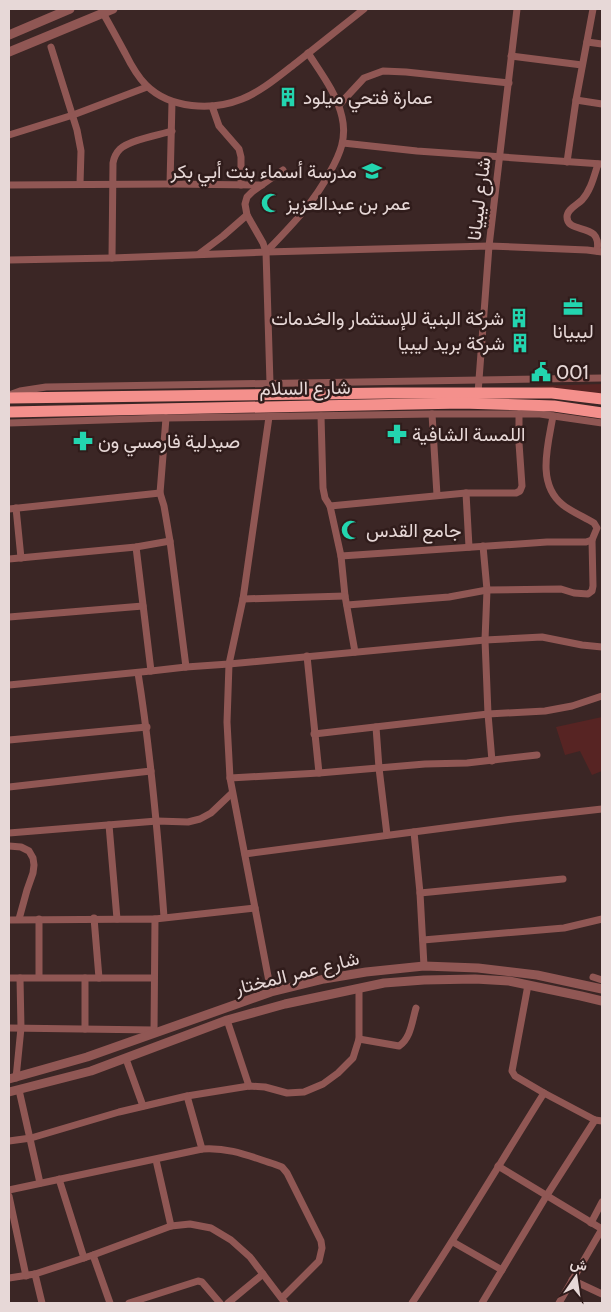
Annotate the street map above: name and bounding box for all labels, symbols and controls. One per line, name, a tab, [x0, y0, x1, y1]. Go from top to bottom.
building icon: عمارة فتحي ميلود	[277, 86, 299, 108]
place label: عمارة فتحي ميلود	[303, 86, 433, 113]
street label: شارع ليبيانا	[462, 156, 497, 242]
place label: مدرسة أسماء بنت أبي بكر	[169, 160, 357, 187]
school or university icon: مدرسة أسماء بنت أبي بكر	[361, 160, 383, 182]
mosque icon: عمر بن عبدالعزيز	[260, 192, 282, 214]
place label: عمر بن عبدالعزيز	[285, 192, 411, 215]
office icon: ليبيانا	[562, 296, 584, 318]
place label: شركة البنية للإستثمار والخدمات	[271, 307, 504, 331]
building icon: شركة البنية للإستثمار والخدمات	[508, 307, 530, 329]
place label: ليبيانا	[552, 320, 594, 343]
place label: شركة بريد ليبيا	[398, 332, 505, 355]
building icon: شركة بريد ليبيا	[509, 332, 531, 354]
public building icon: 001	[530, 361, 552, 383]
place label: 001	[556, 361, 589, 384]
street label: شارع السلام	[259, 376, 351, 401]
pharmacy icon: اللمسة الشافية	[386, 423, 408, 445]
place label: اللمسة الشافية	[412, 423, 525, 446]
pharmacy icon: صيدلية فارمسي ون	[72, 430, 94, 452]
place label: صيدلية فارمسي ون	[98, 430, 240, 457]
mosque icon: جامع القدس	[340, 519, 362, 541]
place label: جامع القدس	[366, 519, 461, 544]
street label: شارع عمر المختار	[231, 946, 362, 1001]
north arrow	[551, 1252, 601, 1302]
text: ش	[569, 1254, 589, 1275]

